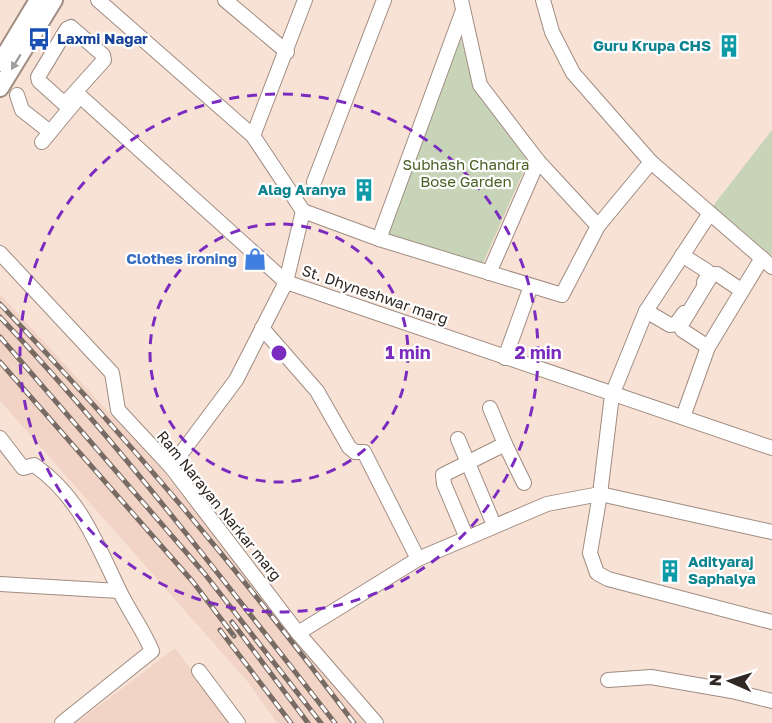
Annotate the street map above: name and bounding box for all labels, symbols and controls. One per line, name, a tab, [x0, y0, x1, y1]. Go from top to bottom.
bus stop icon: Laxmi Nagar	[26, 26, 52, 52]
place label: Laxmi Nagar	[57, 29, 148, 47]
building icon: Guru Krupa CHS	[716, 33, 742, 59]
place label: Guru Krupa CHS	[593, 36, 711, 54]
one-way arrow	[11, 54, 22, 70]
park label: Subhash Chandra Bose Garden	[402, 155, 530, 190]
building icon: Alag Aranya	[351, 177, 377, 203]
place label: Alag Aranya	[258, 180, 346, 198]
shop icon: Clothes ironing	[242, 246, 268, 272]
place label: Clothes ironing	[126, 249, 237, 267]
street label: St. Dhyneshwar marg	[300, 261, 451, 328]
text: 1 min	[385, 341, 431, 363]
text: 2 min	[514, 341, 562, 363]
centre of rings	[269, 343, 289, 363]
street label: Ram Narayan Narkar marg	[154, 427, 286, 584]
place label: Adityaraj Saphalya	[688, 552, 756, 587]
building icon: Adityaraj Saphalya	[657, 558, 683, 584]
north arrow	[700, 651, 760, 711]
text: N	[705, 674, 725, 687]

